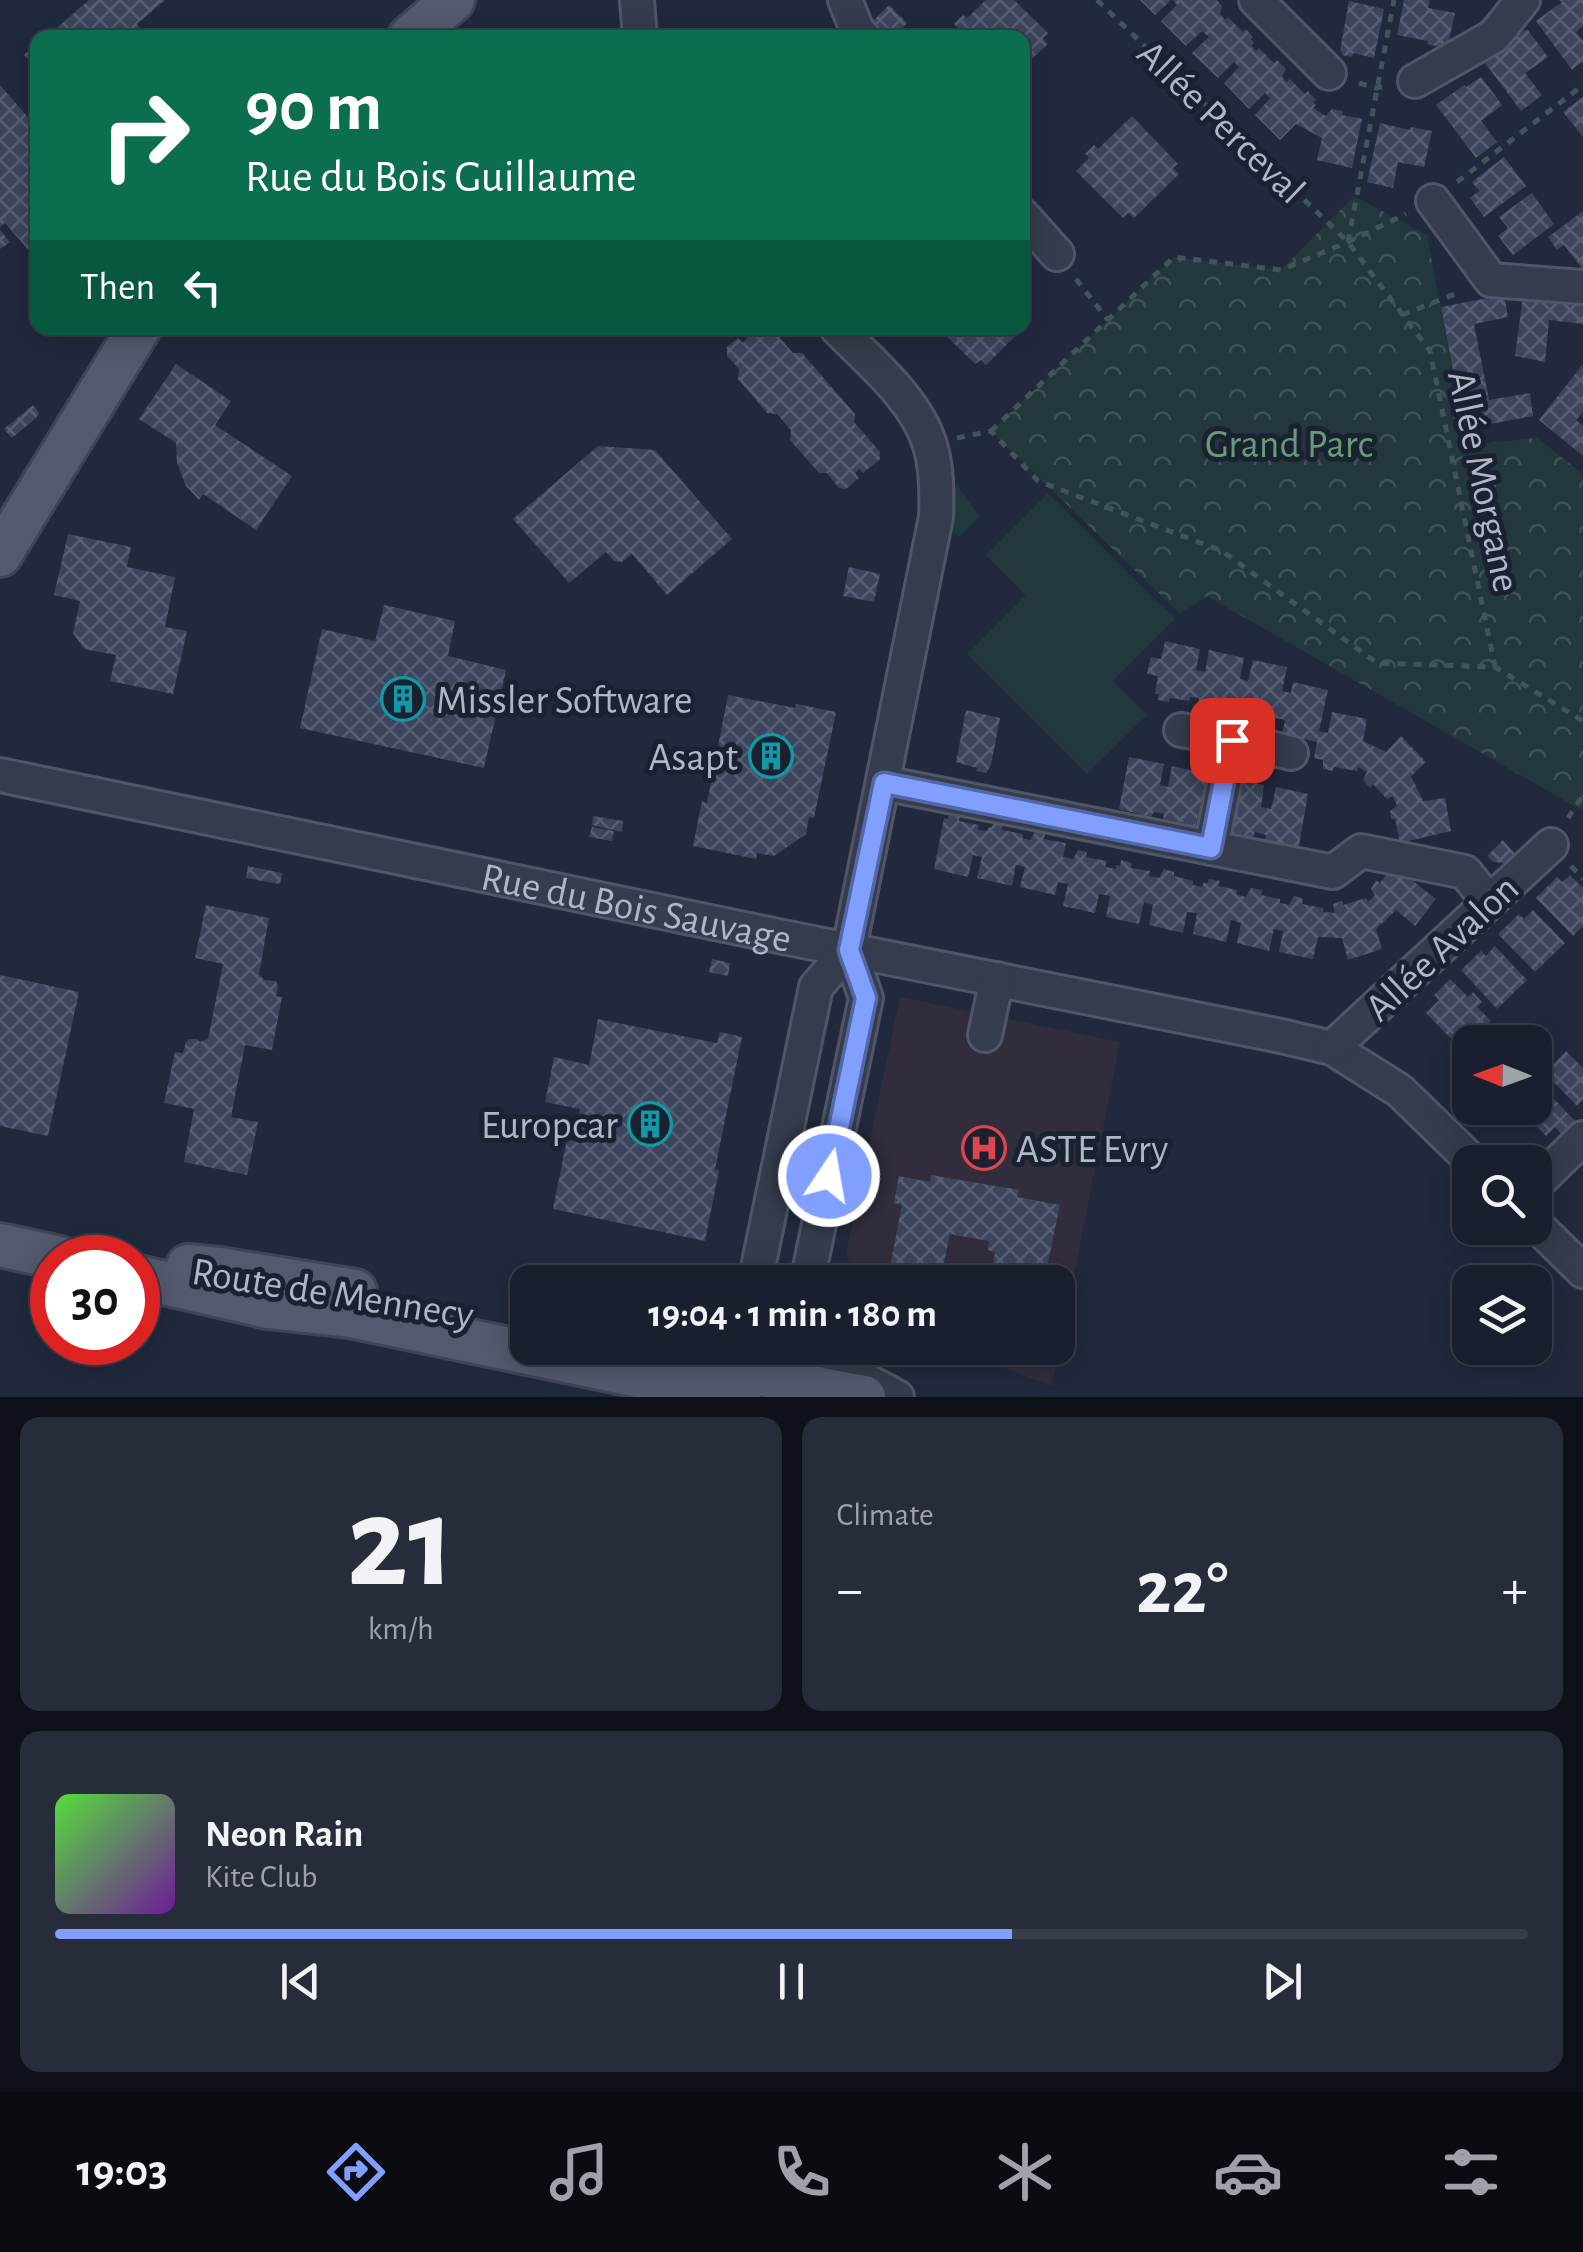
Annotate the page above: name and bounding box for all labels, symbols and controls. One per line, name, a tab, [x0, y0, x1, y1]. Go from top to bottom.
street label: Allée Perceval	[1129, 33, 1312, 212]
icon: right	[80, 70, 210, 200]
text: 90 m	[245, 73, 382, 143]
text: Rue du Bois Guillaume	[245, 155, 637, 200]
icon: left	[175, 260, 230, 315]
text: Then	[80, 269, 155, 307]
street label: Allée Morgane	[1440, 367, 1526, 596]
park label: Grand Parc	[1205, 425, 1373, 465]
building icon: Missler Software	[380, 676, 426, 722]
place label: Missler Software	[436, 681, 693, 721]
pin	[1190, 698, 1275, 783]
icon: arrive	[1205, 713, 1260, 768]
building icon: Asapt	[748, 733, 794, 779]
place label: Asapt	[648, 738, 738, 778]
street label: Rue du Bois Sauvage	[478, 857, 795, 960]
street label: Allée Avalon	[1358, 868, 1527, 1029]
north arrow	[1452, 1025, 1552, 1125]
map controls	[1452, 1025, 1552, 1365]
building icon: Europcar	[627, 1101, 673, 1147]
place label: Europcar	[481, 1106, 618, 1146]
position arrow	[777, 1124, 881, 1228]
hospital icon: ASTE Evry	[961, 1125, 1007, 1171]
place label: ASTE Evry	[1016, 1130, 1168, 1170]
button: search	[1452, 1145, 1552, 1245]
speed limit sign: 30	[30, 1235, 160, 1365]
street label: Route de Mennecy	[189, 1252, 476, 1336]
button: layers	[1452, 1265, 1552, 1365]
text: 19:04 · 1 min · 180 m	[648, 1296, 937, 1334]
text: 21	[347, 1480, 455, 1610]
text: Climate	[837, 1499, 934, 1531]
text: 22°	[1136, 1552, 1229, 1627]
text: −	[837, 1563, 863, 1618]
text: +	[1502, 1563, 1528, 1618]
text: km/h	[368, 1613, 434, 1645]
text: Neon Rain	[205, 1816, 363, 1854]
text: Kite Club	[205, 1861, 317, 1893]
icon: previous	[273, 1954, 328, 2009]
icon: pause	[764, 1954, 819, 2009]
icon: next	[1255, 1954, 1310, 2009]
icon: directions	[321, 2137, 391, 2207]
icon: music	[544, 2137, 614, 2207]
icon: phone	[767, 2137, 837, 2207]
icon: climate	[990, 2137, 1060, 2207]
icon: car	[1213, 2137, 1283, 2207]
icon: filters	[1436, 2137, 1506, 2207]
text: 19:03	[77, 2149, 168, 2194]

